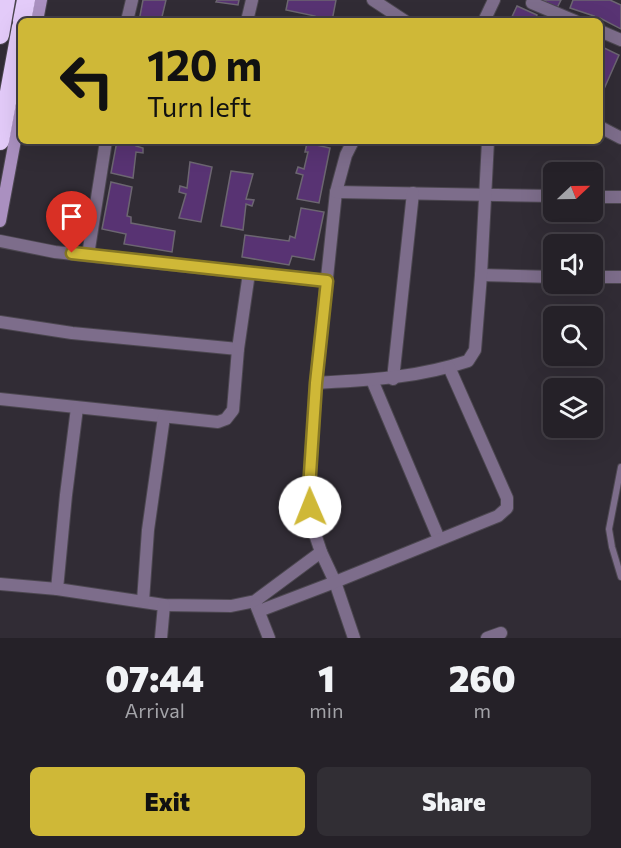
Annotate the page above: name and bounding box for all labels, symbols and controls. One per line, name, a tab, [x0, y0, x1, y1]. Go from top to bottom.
text: 120 m	[147, 38, 262, 90]
icon: left	[48, 42, 126, 120]
text: Turn left	[147, 90, 251, 123]
north arrow	[543, 162, 603, 222]
map controls	[543, 162, 603, 438]
pin	[46, 191, 97, 253]
icon: arrive	[55, 200, 88, 233]
button: sound	[543, 234, 603, 294]
button: search	[543, 306, 603, 366]
button: layers	[543, 378, 603, 438]
position arrow	[278, 475, 342, 539]
text: 07:44	[105, 655, 204, 699]
text: 1	[318, 655, 335, 699]
text: 260	[449, 655, 516, 699]
text: Arrival	[124, 698, 185, 722]
text: min	[309, 698, 343, 722]
text: m	[473, 698, 491, 722]
button: Exit	[30, 767, 305, 836]
button: Share	[317, 767, 591, 836]

